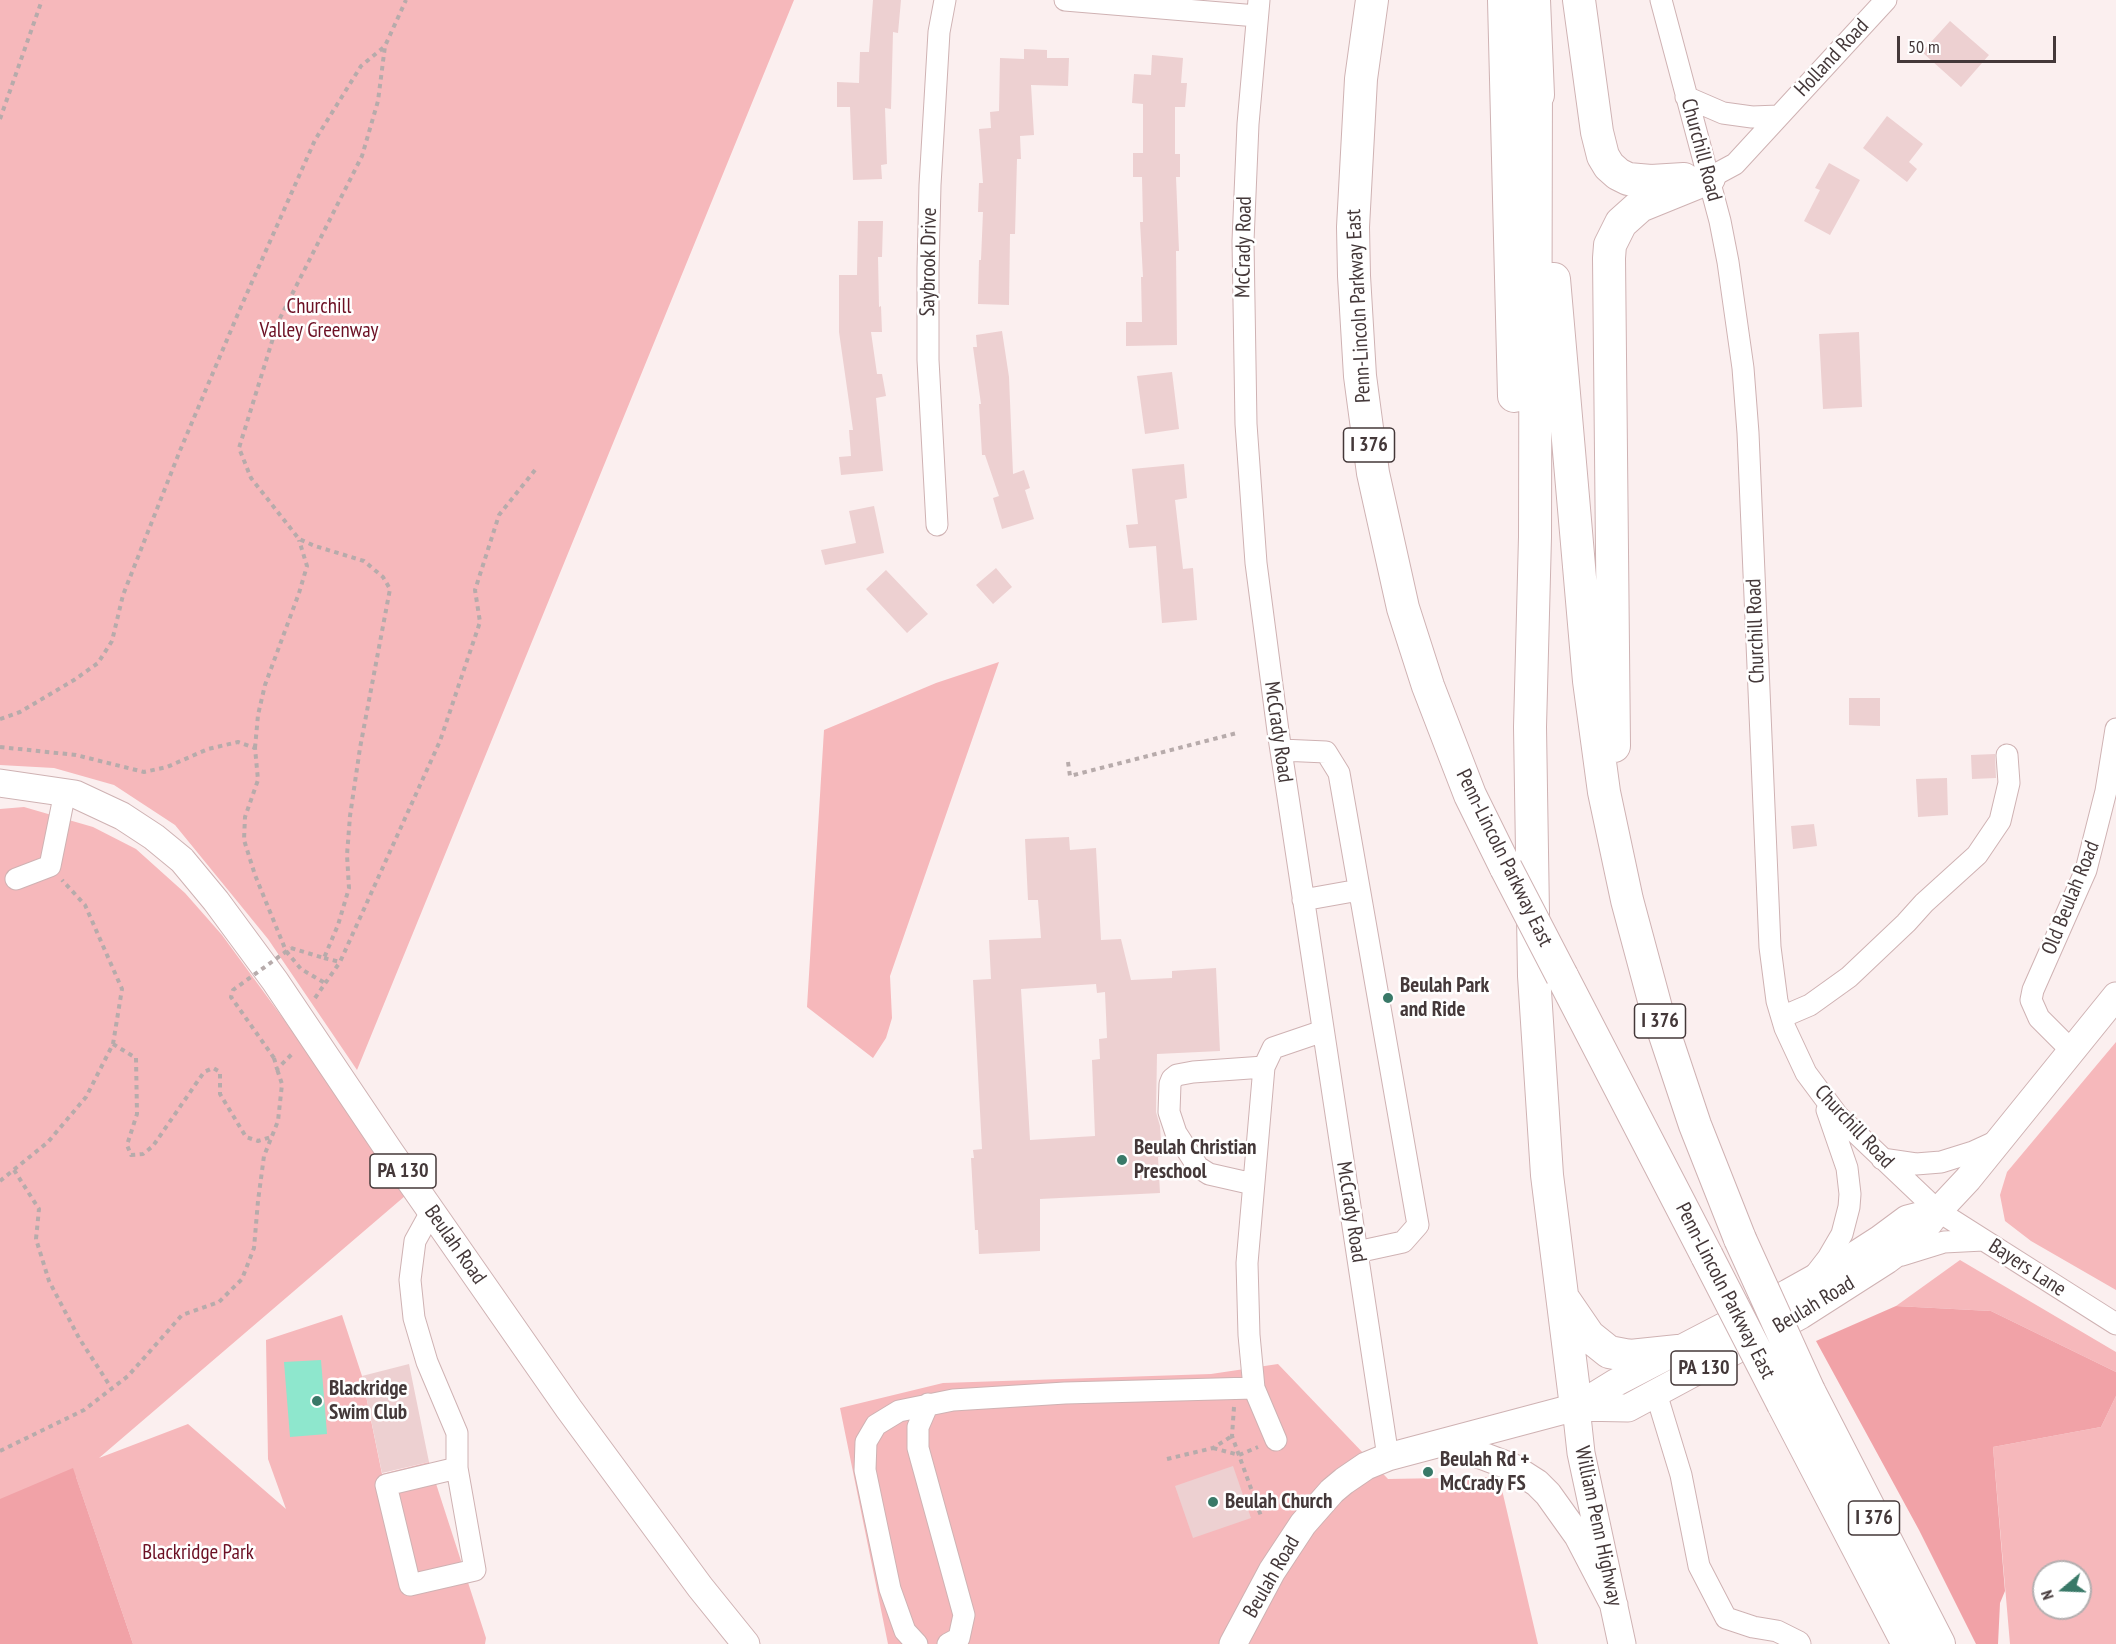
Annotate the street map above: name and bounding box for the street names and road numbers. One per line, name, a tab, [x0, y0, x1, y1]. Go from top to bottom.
street label: Holland Road	[1790, 14, 1874, 102]
street label: Churchill Road	[1675, 96, 1727, 204]
street label: McCrady Road	[1231, 196, 1257, 298]
street label: Saybrook Drive	[915, 207, 943, 317]
street label: Penn-Lincoln Parkway East	[1341, 208, 1377, 404]
road number: I 376	[1344, 428, 1394, 462]
street label: Churchill Road	[1742, 578, 1770, 684]
street label: McCrady Road	[1258, 680, 1298, 784]
street label: Penn-Lincoln Parkway East	[1450, 765, 1558, 951]
street label: Old Beulah Road	[2037, 837, 2105, 959]
road number: I 376	[1634, 1004, 1686, 1038]
street label: Churchill Road	[1809, 1080, 1899, 1174]
road number: PA 130	[370, 1154, 436, 1188]
street label: McCrady Road	[1331, 1160, 1371, 1264]
street label: Penn-Lincoln Parkway East	[1670, 1199, 1780, 1383]
street label: Beulah Road	[419, 1201, 491, 1289]
street label: Bayers Lane	[1984, 1234, 2070, 1302]
street label: Beulah Road	[1769, 1271, 1859, 1339]
road number: PA 130	[1671, 1351, 1737, 1385]
street label: William Penn Highway	[1569, 1444, 1627, 1608]
road number: I 376	[1848, 1501, 1900, 1535]
street label: Beulah Road	[1238, 1532, 1306, 1622]

